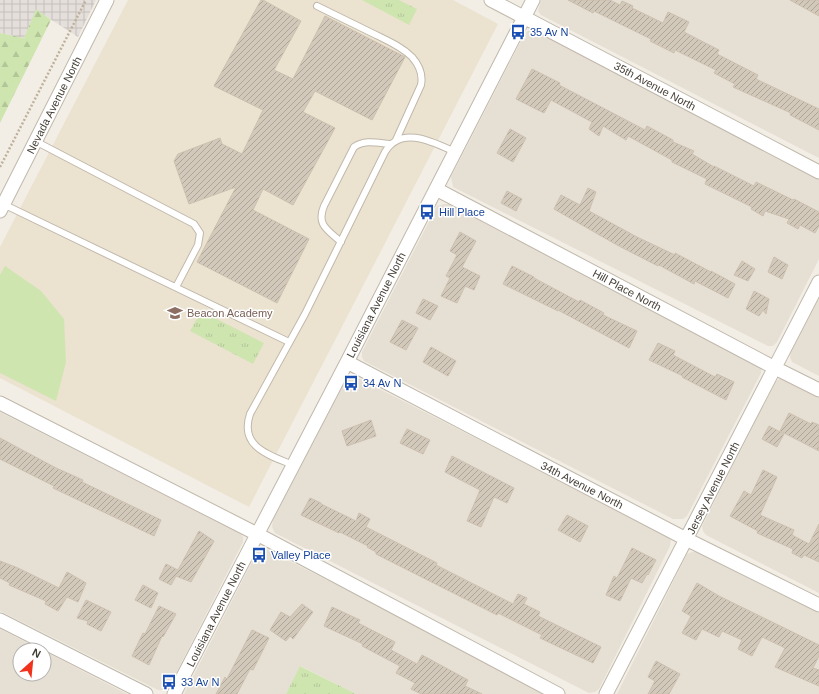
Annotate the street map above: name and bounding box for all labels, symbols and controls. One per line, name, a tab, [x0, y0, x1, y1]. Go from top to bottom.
bus stop icon: 35 Av N	[509, 23, 527, 41]
place label: 35 Av N	[530, 26, 568, 38]
street label: Nevada Avenue North	[24, 54, 84, 156]
street label: 35th Avenue North	[612, 59, 698, 113]
bus stop icon: Hill Place	[418, 203, 436, 221]
place label: Hill Place	[439, 206, 485, 218]
street label: Louisiana Avenue North	[344, 250, 408, 360]
street label: Hill Place North	[591, 267, 663, 313]
school or university icon: Beacon Academy	[166, 304, 184, 322]
place label: Beacon Academy	[187, 307, 273, 319]
bus stop icon: 34 Av N	[342, 374, 360, 392]
place label: 34 Av N	[363, 377, 401, 389]
street label: Jersey Avenue North	[685, 440, 741, 536]
street label: 34th Avenue North	[539, 459, 625, 511]
bus stop icon: Valley Place	[250, 546, 268, 564]
place label: Valley Place	[271, 549, 331, 561]
street label: Louisiana Avenue North	[184, 559, 248, 669]
north arrow	[12, 642, 52, 682]
text: N	[30, 646, 43, 660]
bus stop icon: 33 Av N	[160, 673, 178, 691]
place label: 33 Av N	[181, 676, 219, 688]

